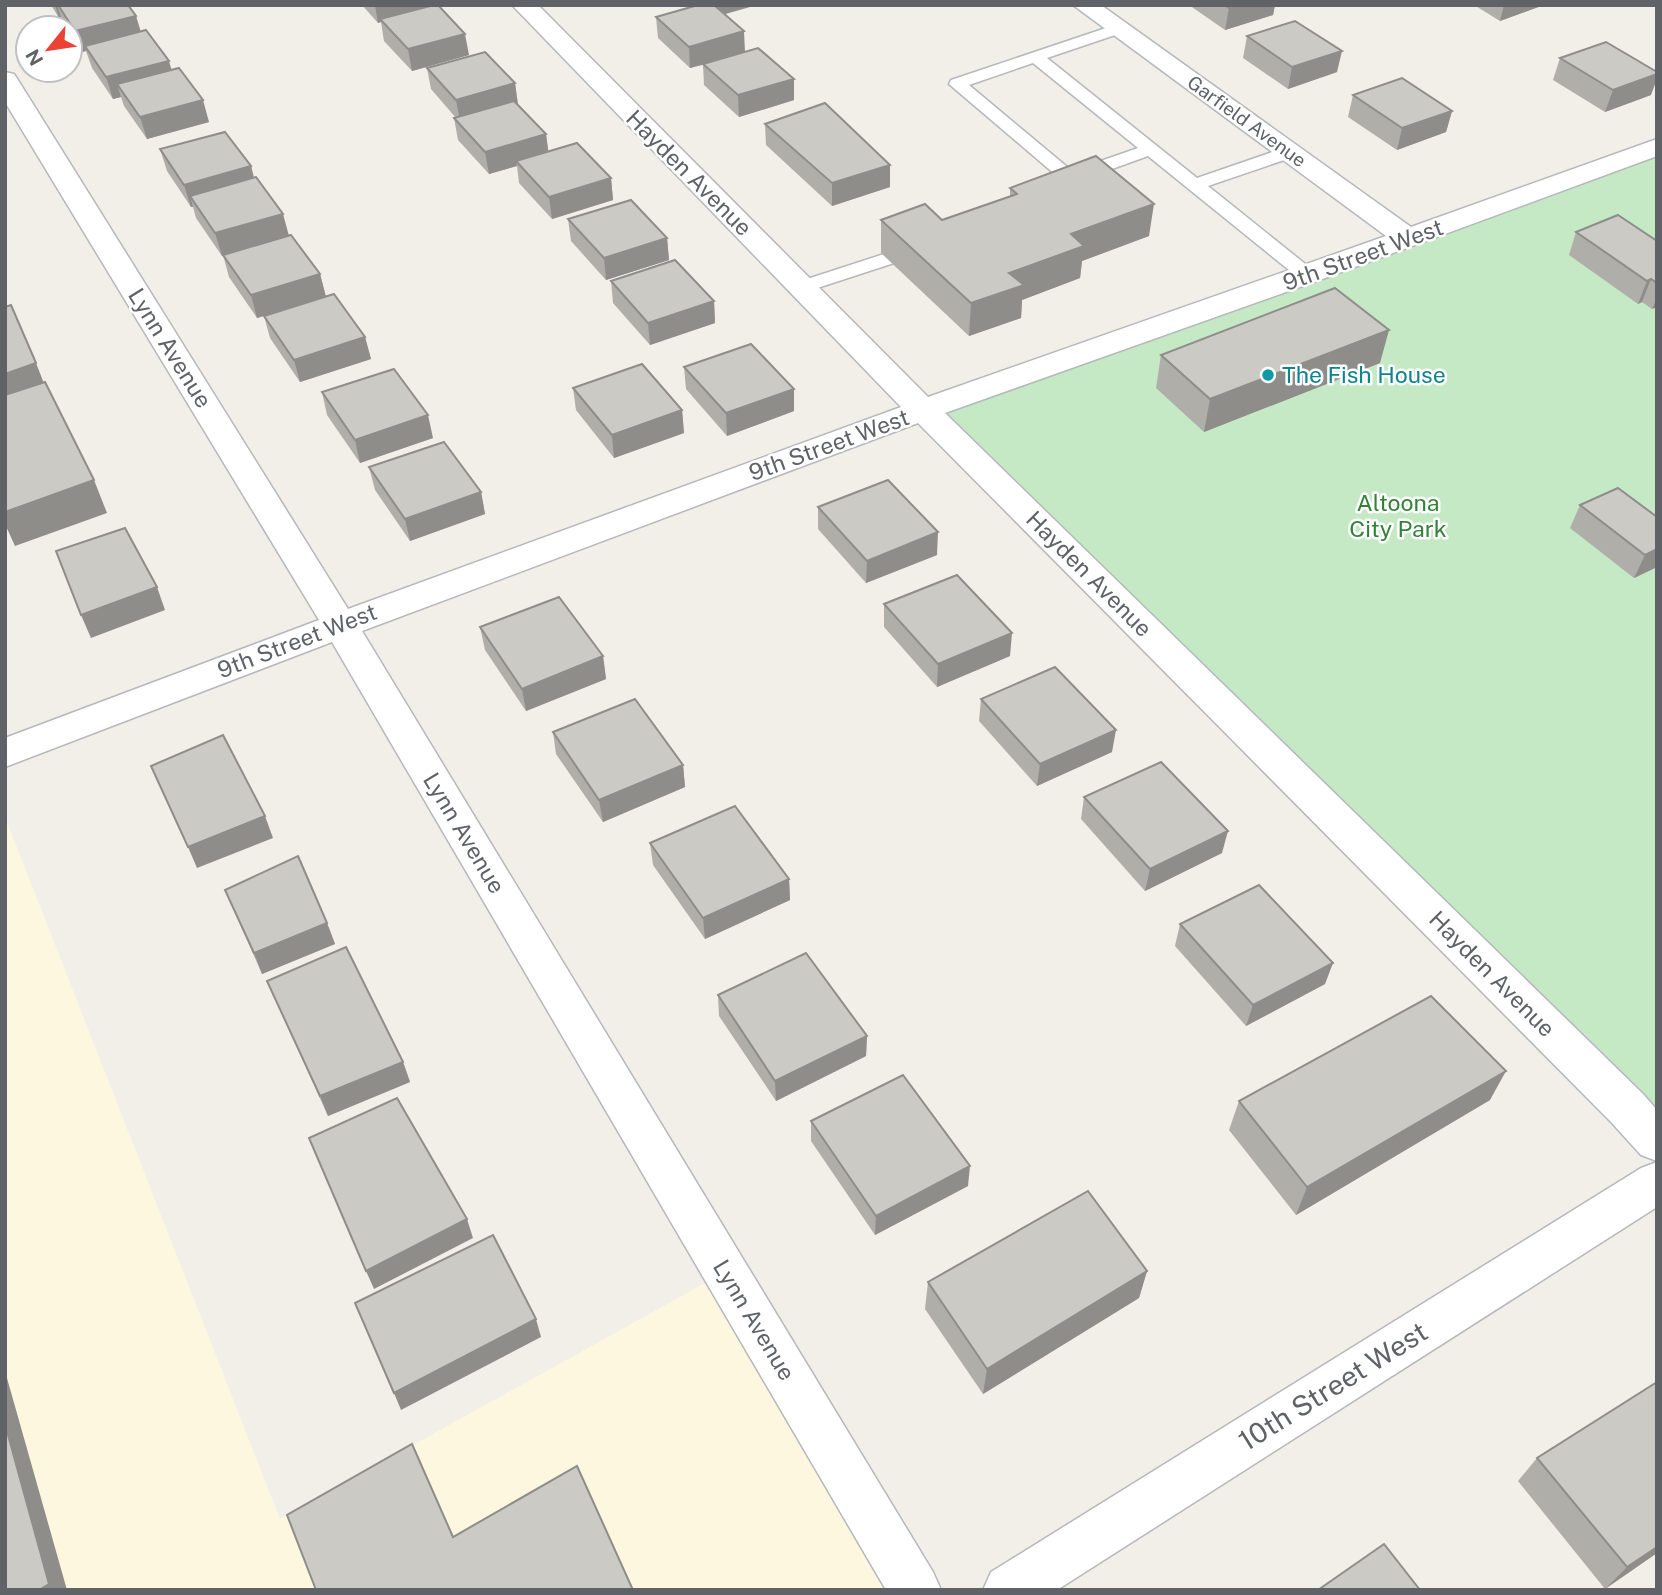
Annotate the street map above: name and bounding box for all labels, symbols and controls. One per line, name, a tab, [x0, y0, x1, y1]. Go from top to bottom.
north arrow	[14, 14, 84, 84]
text: N	[21, 46, 48, 69]
street label: Garfield Avenue	[1183, 71, 1311, 171]
street label: Hayden Avenue	[621, 104, 758, 241]
street label: 9th Street West	[1279, 213, 1447, 296]
street label: Lynn Avenue	[123, 283, 218, 412]
place label: The Fish House	[1282, 361, 1446, 388]
marker: The Fish House	[1260, 367, 1276, 383]
street label: 9th Street West	[745, 403, 913, 486]
park label: Altoona City Park	[1349, 489, 1447, 542]
street label: Hayden Avenue	[1021, 505, 1158, 642]
street label: 9th Street West	[213, 598, 380, 683]
street label: Lynn Avenue	[418, 768, 511, 898]
street label: Hayden Avenue	[1424, 905, 1561, 1042]
street label: Lynn Avenue	[708, 1255, 801, 1385]
street label: 10th Street West	[1232, 1314, 1433, 1457]

